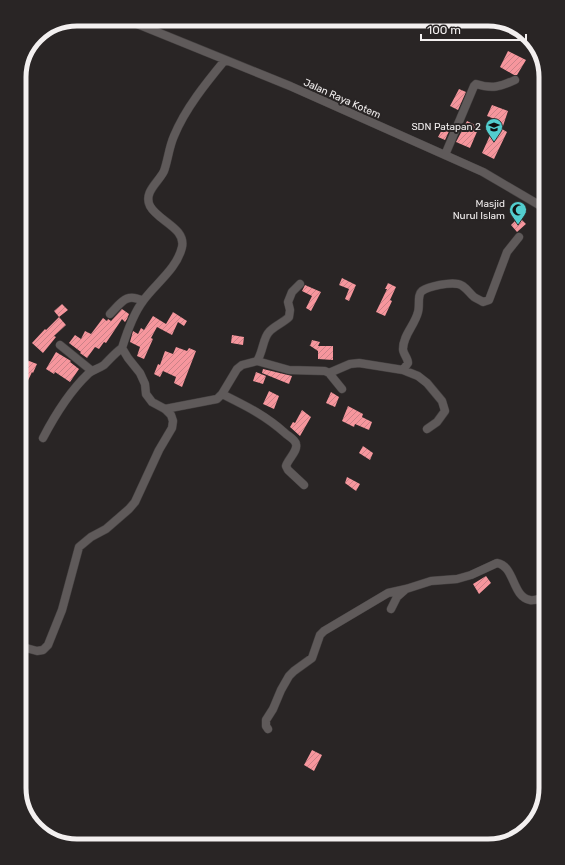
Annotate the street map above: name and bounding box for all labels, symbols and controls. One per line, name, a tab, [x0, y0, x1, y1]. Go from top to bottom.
scale bar	[421, 16, 526, 42]
text: 100 m	[427, 23, 461, 37]
street label: Jalan Raya Kotem	[301, 77, 383, 121]
school or university icon: SDN Patapan 2	[484, 117, 504, 142]
place label: SDN Patapan 2	[411, 121, 481, 133]
place label: Masjid Nurul Islam	[453, 198, 505, 222]
mosque icon: Masjid Nurul Islam	[508, 200, 528, 225]

